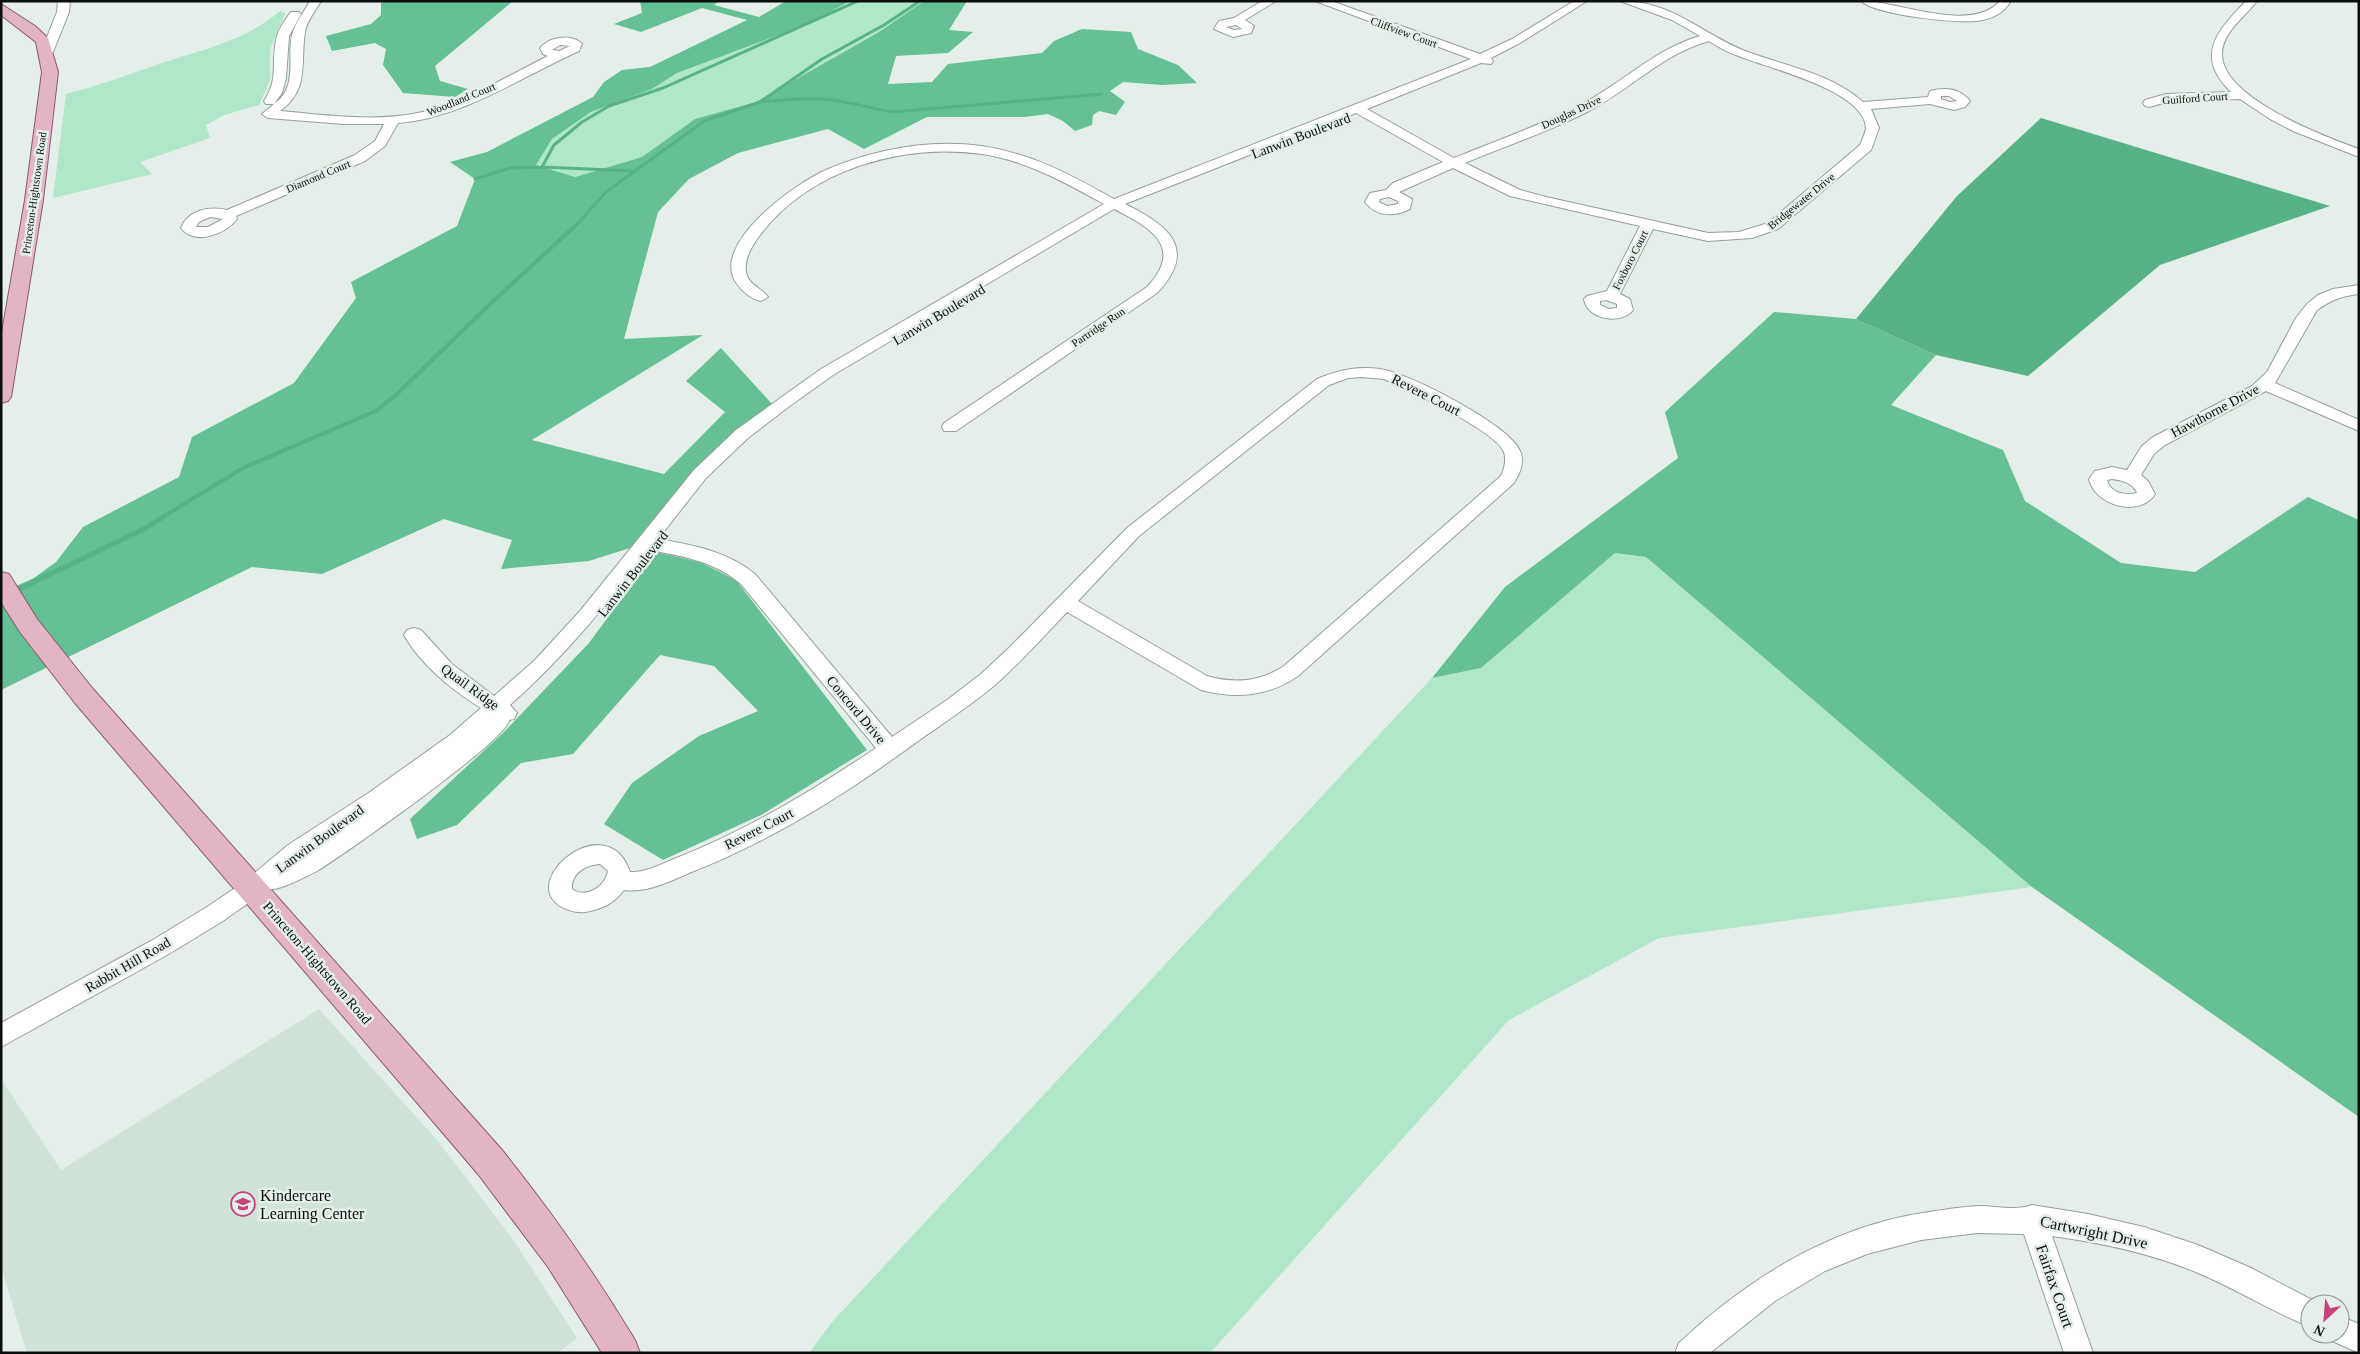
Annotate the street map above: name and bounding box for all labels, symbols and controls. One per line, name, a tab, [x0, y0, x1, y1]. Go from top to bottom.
street label: Cliffview Court	[1369, 14, 1439, 50]
street label: Woodland Court	[425, 80, 497, 118]
street label: Guilford Court	[2162, 90, 2228, 106]
street label: Douglas Drive	[1539, 93, 1603, 131]
street label: Lanwin Boulevard	[1249, 110, 1353, 162]
street label: Princeton-Hightstown Road	[19, 131, 49, 255]
street label: Diamond Court	[284, 157, 352, 195]
street label: Bridgewater Drive	[1765, 170, 1837, 232]
street label: Foxboro Court	[1610, 228, 1650, 292]
street label: Lanwin Boulevard	[890, 282, 988, 348]
street label: Partridge Run	[1069, 305, 1127, 349]
street label: Revere Court	[1389, 371, 1463, 419]
street label: Hawthorne Drive	[2168, 381, 2262, 441]
street label: Lanwin Boulevard	[595, 528, 671, 620]
street label: Quail Ridge	[438, 661, 502, 713]
street label: Concord Drive	[823, 673, 889, 747]
street label: Lanwin Boulevard	[273, 802, 367, 876]
street label: Revere Court	[722, 805, 796, 853]
street label: Princeton-Hightstown Road	[260, 899, 374, 1027]
street label: Rabbit Hill Road	[83, 935, 173, 995]
place label: Kindercare Learning Center	[260, 1187, 365, 1223]
school or university icon: Kindercare Learning Center	[230, 1191, 256, 1217]
street label: Cartwright Drive	[2038, 1212, 2149, 1253]
street label: Fairfax Court	[2033, 1242, 2077, 1330]
north arrow	[2300, 1294, 2350, 1344]
text: N	[2312, 1321, 2327, 1339]

